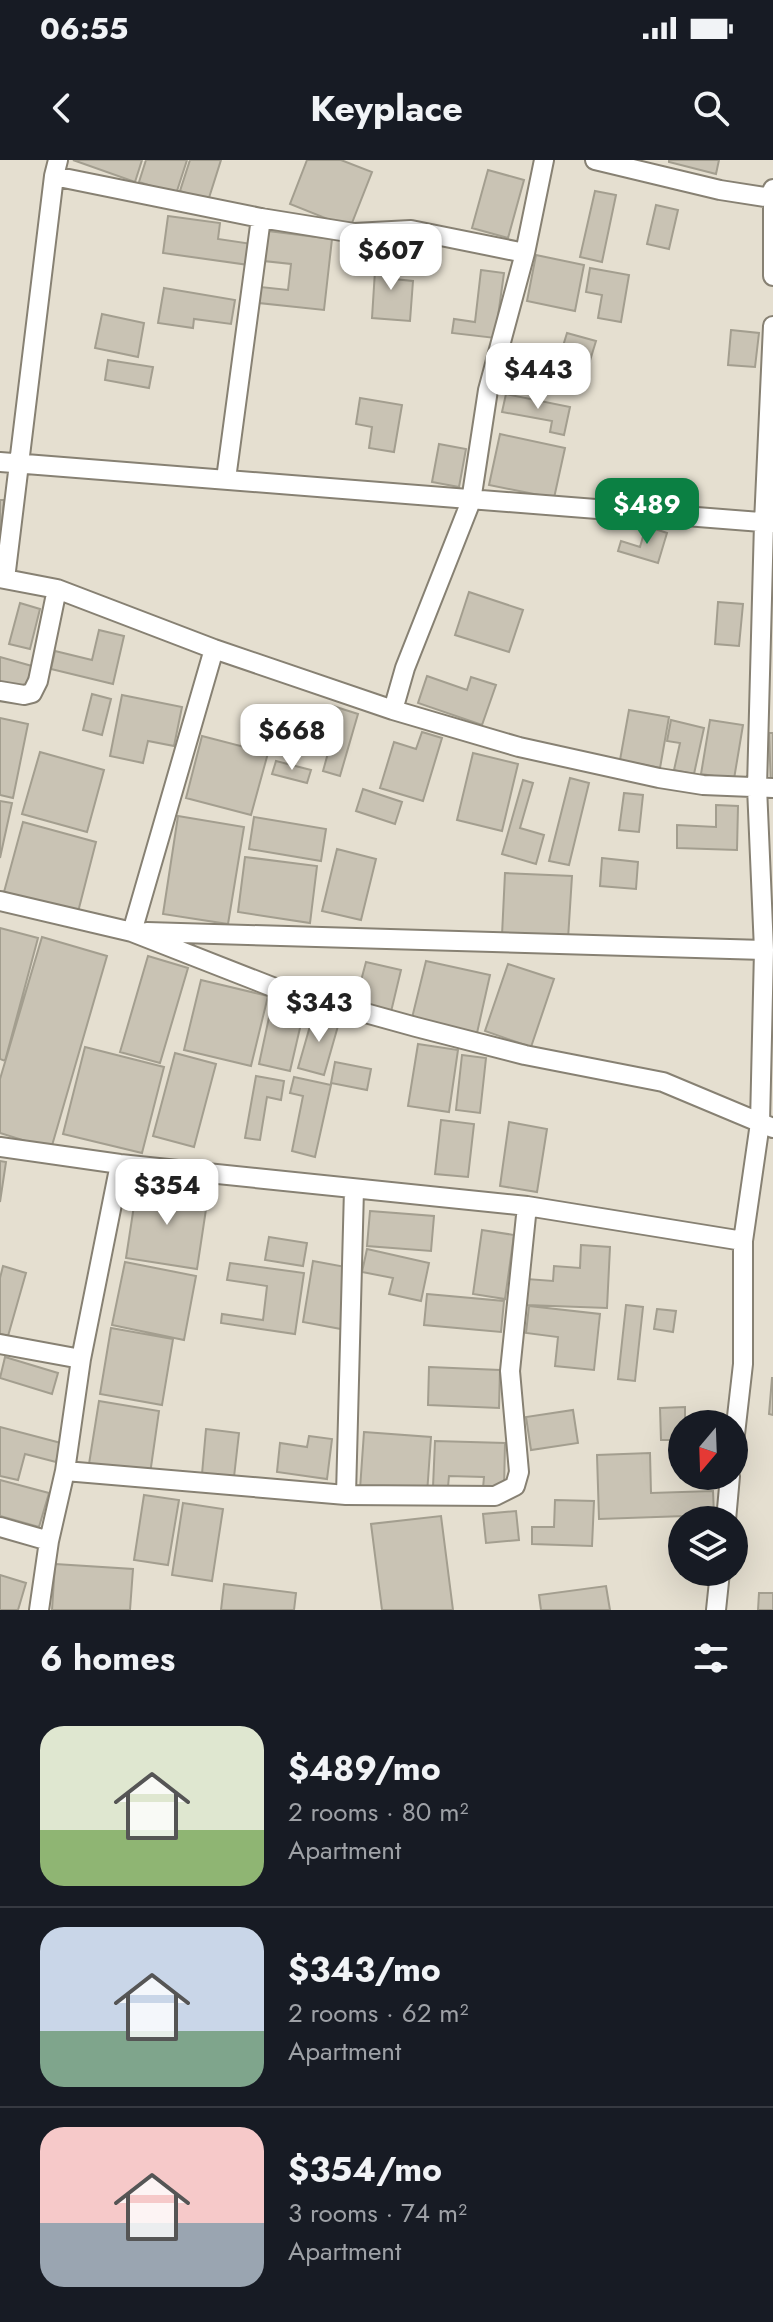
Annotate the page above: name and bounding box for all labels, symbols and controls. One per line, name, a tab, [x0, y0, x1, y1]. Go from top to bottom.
text: 06:55	[40, 7, 128, 50]
text: Keyplace	[310, 82, 463, 134]
icon: back	[40, 86, 84, 130]
icon: search	[689, 86, 733, 130]
pin: $607	[344, 224, 438, 292]
text: $607	[358, 231, 424, 269]
pin: $443	[491, 343, 585, 411]
text: $443	[504, 350, 572, 388]
pin: $489	[600, 478, 694, 546]
text: $489	[613, 485, 681, 523]
pin: $668	[245, 704, 339, 772]
text: $668	[258, 711, 326, 749]
pin: $343	[272, 976, 366, 1044]
text: $343	[286, 983, 352, 1021]
pin: $354	[120, 1159, 214, 1227]
text: $354	[133, 1166, 201, 1204]
north arrow	[668, 1410, 748, 1490]
map controls	[668, 1410, 748, 1586]
button: layers	[668, 1506, 748, 1586]
text: 6 homes	[40, 1634, 175, 1683]
icon: filters	[689, 1636, 733, 1680]
text: $489/mo	[288, 1744, 441, 1793]
icon: home	[104, 1758, 200, 1854]
text: 2 rooms · 80 m²	[288, 1793, 469, 1831]
text: Apartment	[288, 1831, 401, 1869]
text: $343/mo	[288, 1945, 441, 1994]
icon: home	[104, 1959, 200, 2055]
text: 2 rooms · 62 m²	[288, 1994, 469, 2032]
text: Apartment	[288, 2032, 401, 2070]
text: $354/mo	[288, 2145, 442, 2194]
icon: home	[104, 2159, 200, 2255]
text: 3 rooms · 74 m²	[288, 2194, 467, 2232]
text: Apartment	[288, 2232, 401, 2270]

